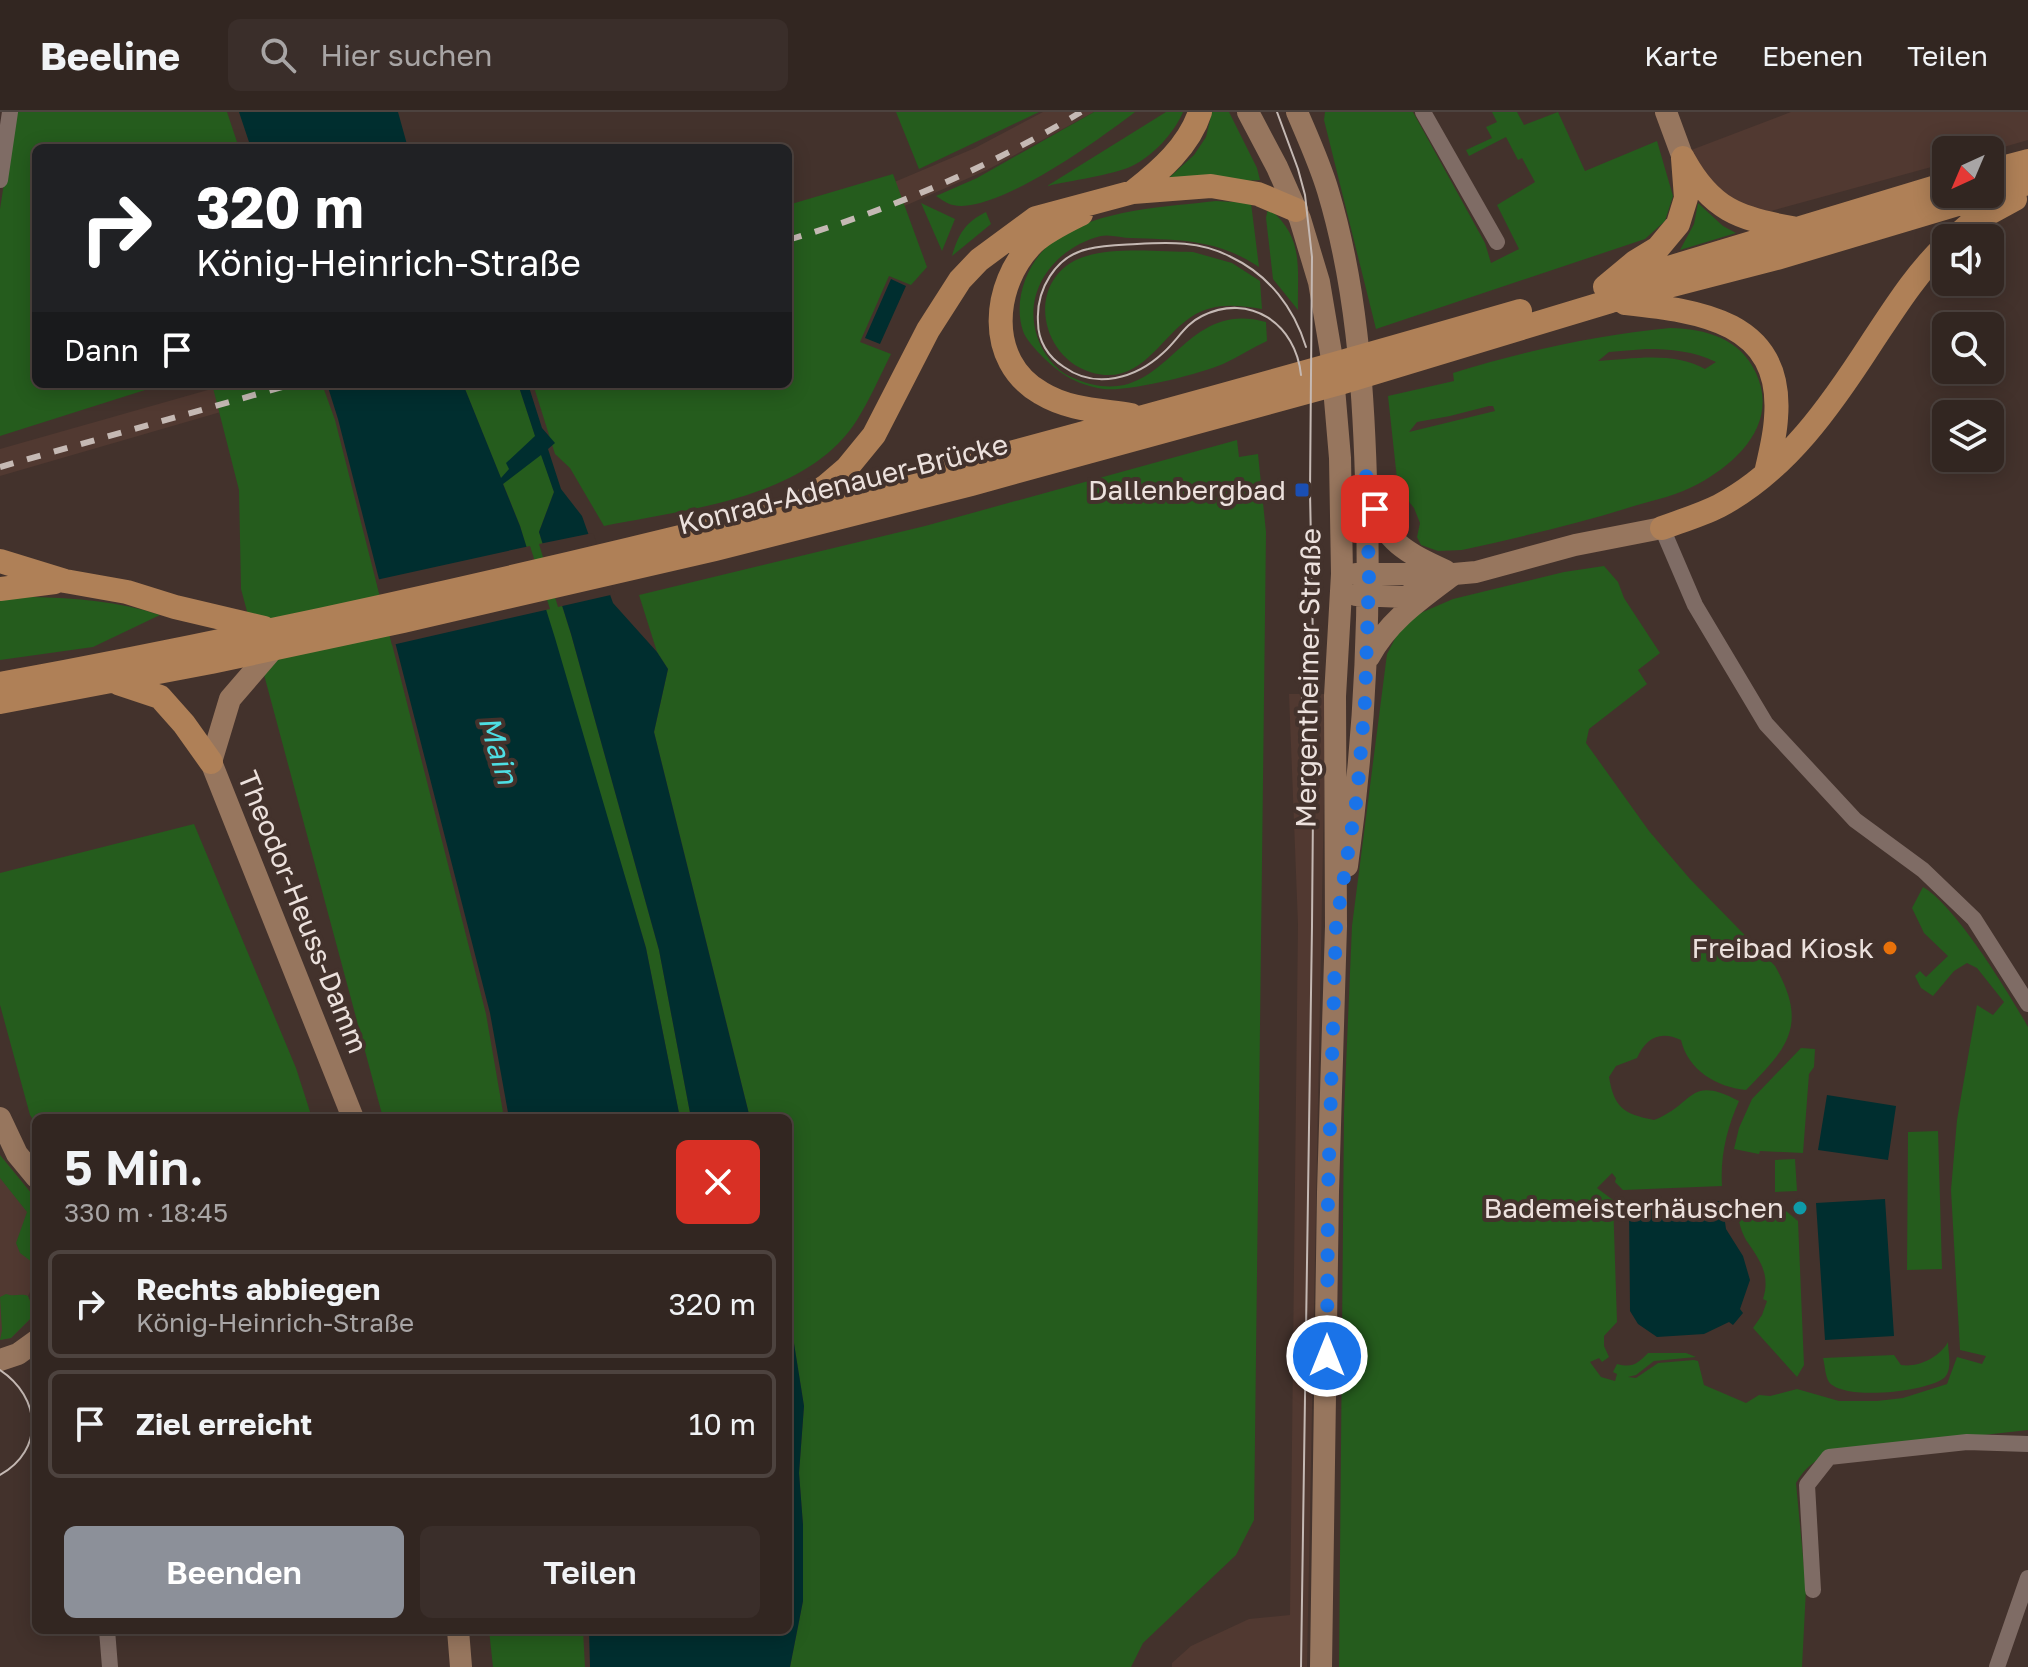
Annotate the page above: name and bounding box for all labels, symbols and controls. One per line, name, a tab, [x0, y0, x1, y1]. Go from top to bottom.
search box	[228, 19, 788, 91]
text: Beeline	[40, 33, 180, 78]
icon: search	[256, 33, 300, 77]
text: Hier suchen	[320, 37, 492, 73]
text: Karte	[1644, 39, 1718, 72]
text: Ebenen	[1762, 39, 1863, 72]
text: Teilen	[1907, 39, 1988, 72]
north arrow	[1932, 136, 2004, 208]
map controls	[1932, 136, 2004, 472]
text: 320 m	[196, 173, 364, 240]
icon: right	[64, 176, 168, 280]
button: sound	[1932, 224, 2004, 296]
text: König-Heinrich-Straße	[196, 241, 581, 284]
button: search	[1932, 312, 2004, 384]
icon: arrive	[155, 328, 199, 372]
text: Dann	[64, 332, 139, 368]
button: layers	[1932, 400, 2004, 472]
street label: Konrad-Adenauer-Brücke	[675, 427, 1011, 540]
place label: Dallenbergbad	[1088, 473, 1286, 506]
pin	[1341, 475, 1409, 543]
marker: Dallenbergbad	[1293, 481, 1311, 499]
icon: arrive	[1353, 487, 1397, 531]
street label: Mergentheimer Straße	[1288, 528, 1327, 828]
water label: Main	[472, 711, 527, 790]
street label: Theodor-Heuss-Damm	[232, 766, 375, 1058]
place label: Freibad Kiosk	[1691, 931, 1874, 964]
marker: Freibad Kiosk	[1881, 939, 1899, 957]
text: 5 Min.	[64, 1138, 204, 1196]
button: close	[676, 1140, 760, 1224]
place label: Bademeisterhäuschen	[1483, 1191, 1784, 1224]
text: 330 m · 18:45	[64, 1197, 228, 1228]
marker: Bademeisterhäuschen	[1791, 1199, 1809, 1217]
text: Rechts abbiegen	[136, 1271, 380, 1307]
icon: right	[68, 1282, 112, 1326]
text: 320 m	[668, 1286, 756, 1322]
text: König-Heinrich-Straße	[136, 1307, 414, 1338]
position arrow	[1285, 1314, 1369, 1398]
icon: arrive	[68, 1402, 112, 1446]
text: Ziel erreicht	[136, 1406, 312, 1442]
text: 10 m	[689, 1406, 756, 1442]
button: Beenden	[64, 1526, 404, 1618]
button: Teilen	[420, 1526, 760, 1618]

